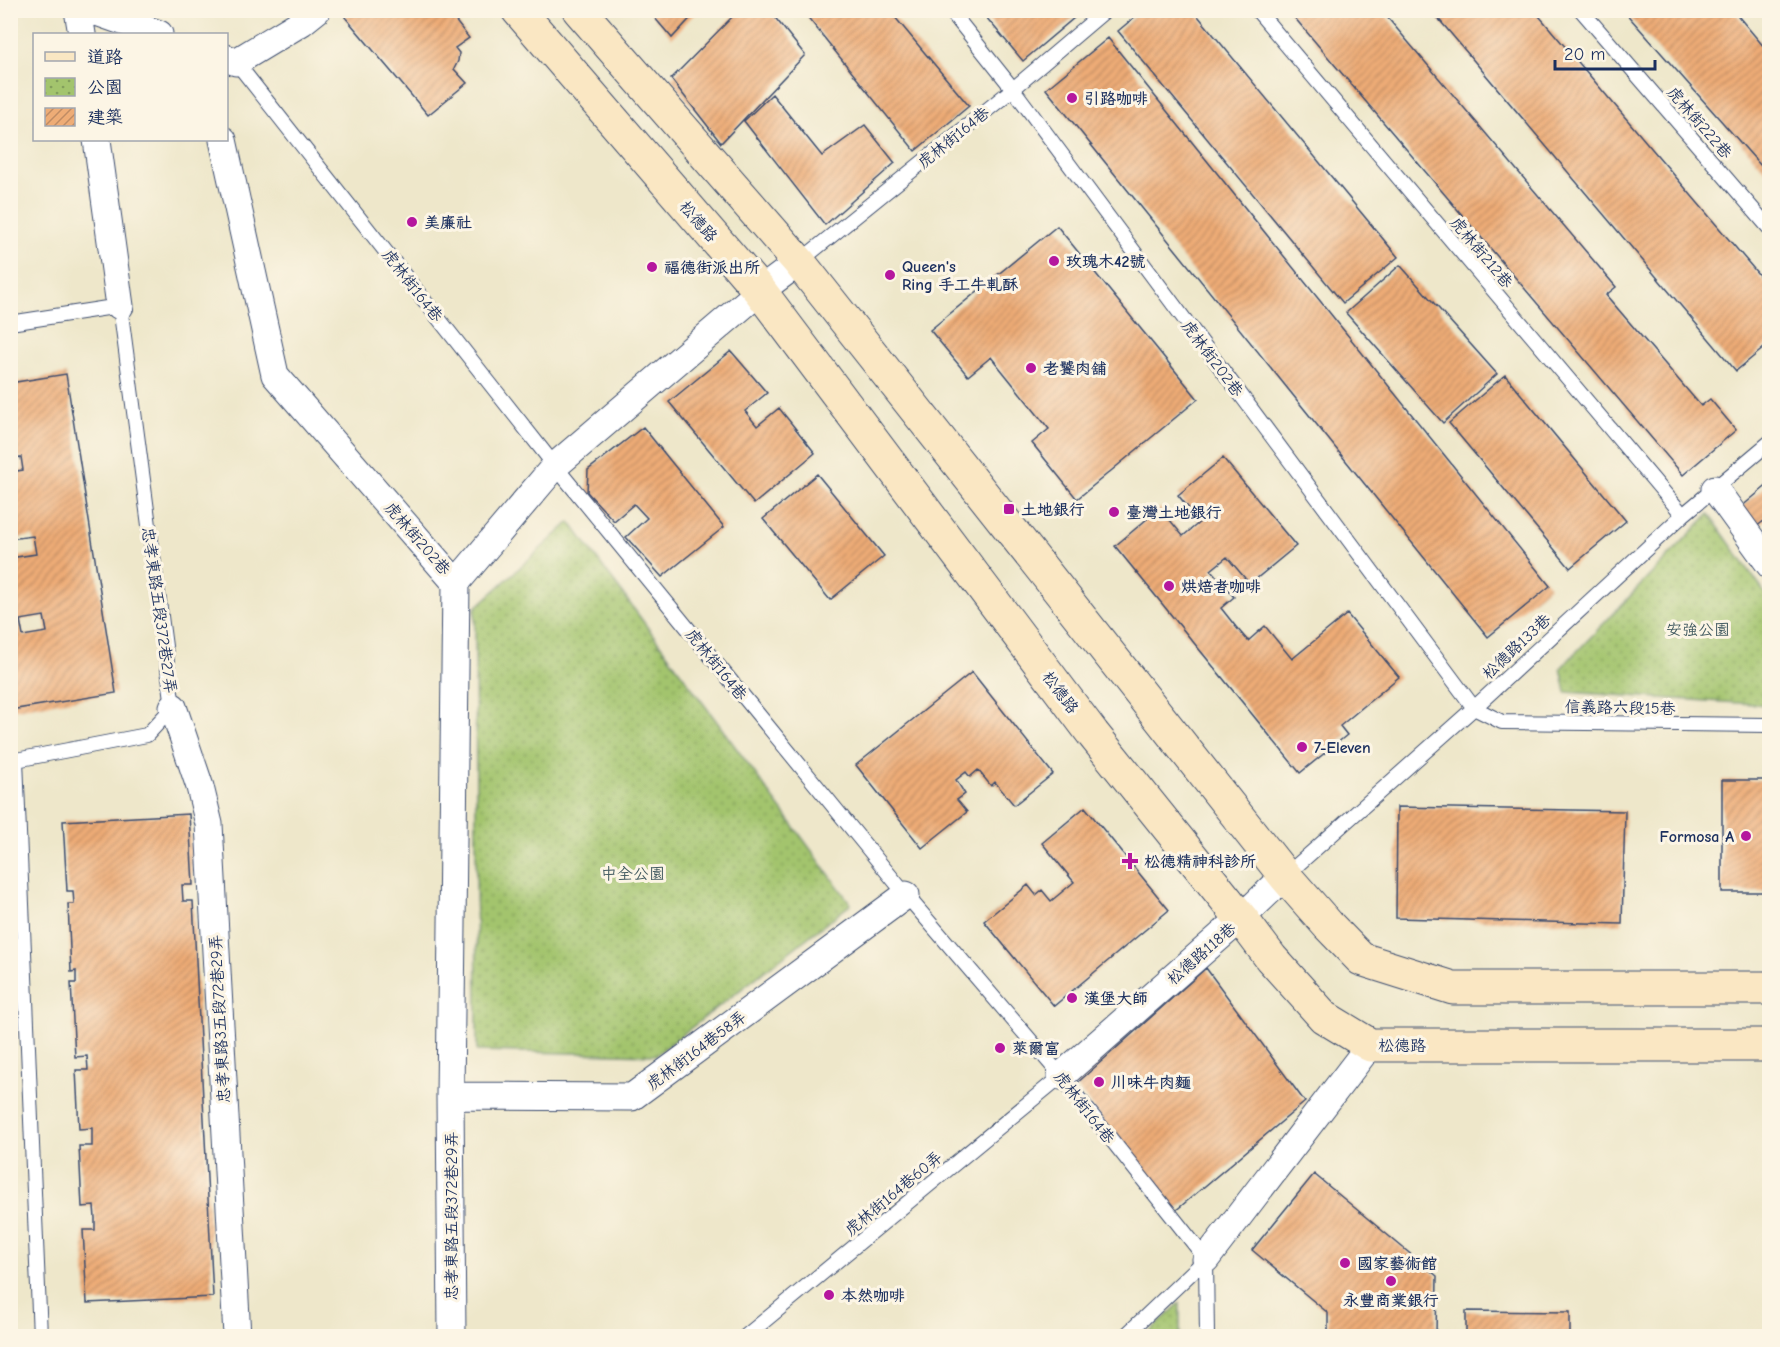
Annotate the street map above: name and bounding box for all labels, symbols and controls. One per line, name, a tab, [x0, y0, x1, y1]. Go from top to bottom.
legend	[33, 33, 228, 141]
scale bar	[1555, 33, 1656, 71]
text: 20 m	[1564, 44, 1605, 65]
text: 道路	[87, 47, 123, 68]
text: 公園	[87, 77, 123, 98]
street label: 虎林街222巷	[1663, 83, 1735, 162]
place label: 引路咖啡	[1084, 90, 1148, 108]
marker: 引路咖啡	[1065, 91, 1079, 105]
street label: 虎林街164巷	[914, 103, 993, 172]
text: 建築	[87, 107, 123, 128]
street label: 松德路	[676, 198, 721, 246]
place label: 美廉社	[424, 214, 472, 232]
street label: 虎林街212巷	[1446, 214, 1516, 292]
marker: 美廉社	[405, 215, 419, 229]
street label: 虎林街164巷	[378, 246, 446, 325]
place label: 玫瑰木42號	[1066, 253, 1145, 271]
marker: 玫瑰木42號	[1047, 254, 1061, 268]
place label: Queen's Ring 手工牛軋酥	[902, 258, 1018, 294]
place label: 福德街派出所	[664, 259, 760, 277]
marker: 福德街派出所	[645, 260, 659, 274]
marker: Queen's Ring 手工牛軋酥	[883, 268, 897, 282]
street label: 虎林街202巷	[1178, 317, 1247, 400]
place label: 老饕肉舖	[1043, 360, 1107, 378]
marker: 老饕肉舖	[1024, 361, 1038, 375]
street label: 虎林街202巷	[381, 499, 454, 579]
place label: 土地銀行	[1021, 501, 1085, 519]
marker: 土地銀行	[1002, 502, 1016, 516]
place label: 臺灣土地銀行	[1126, 504, 1222, 522]
marker: 臺灣土地銀行	[1107, 505, 1121, 519]
street label: 忠孝東路五段372巷27弄	[138, 526, 180, 695]
place label: 烘焙者咖啡	[1181, 578, 1261, 596]
marker: 烘焙者咖啡	[1162, 579, 1176, 593]
street label: 松德路133巷	[1479, 611, 1554, 683]
park label: 安強公園	[1666, 621, 1730, 639]
street label: 虎林街164巷	[682, 625, 751, 704]
street label: 松德路	[1039, 668, 1082, 717]
street label: 信義路六段15巷	[1564, 698, 1676, 718]
place label: 7-Eleven	[1314, 739, 1371, 757]
marker: 7-Eleven	[1295, 740, 1309, 754]
place label: Formosa A	[1660, 828, 1734, 846]
marker: Formosa A	[1739, 829, 1753, 843]
marker: 松德精神科診所	[1121, 852, 1139, 870]
place label: 松德精神科診所	[1144, 853, 1256, 871]
park label: 中全公園	[601, 865, 665, 883]
street label: 松德路118巷	[1164, 919, 1240, 988]
street label: 忠孝東路3五段72巷29弄	[207, 934, 233, 1104]
place label: 漢堡大師	[1084, 990, 1148, 1008]
marker: 漢堡大師	[1065, 991, 1079, 1005]
street label: 虎林街164巷58弄	[643, 1008, 750, 1094]
street label: 松德路	[1378, 1037, 1426, 1055]
place label: 萊爾富	[1012, 1040, 1060, 1058]
marker: 萊爾富	[993, 1041, 1007, 1055]
street label: 虎林街164巷	[1050, 1068, 1118, 1147]
place label: 川味牛肉麵	[1111, 1074, 1191, 1092]
marker: 川味牛肉麵	[1092, 1075, 1106, 1089]
street label: 忠孝東路五段372巷29弄	[443, 1132, 461, 1300]
street label: 虎林街164巷60弄	[841, 1148, 946, 1240]
place label: 國家藝術館	[1357, 1255, 1437, 1273]
marker: 國家藝術館	[1338, 1256, 1352, 1270]
marker: 永豐商業銀行	[1384, 1274, 1398, 1288]
place label: 本然咖啡	[841, 1287, 905, 1305]
marker: 本然咖啡	[822, 1288, 836, 1302]
place label: 永豐商業銀行	[1343, 1292, 1439, 1310]

